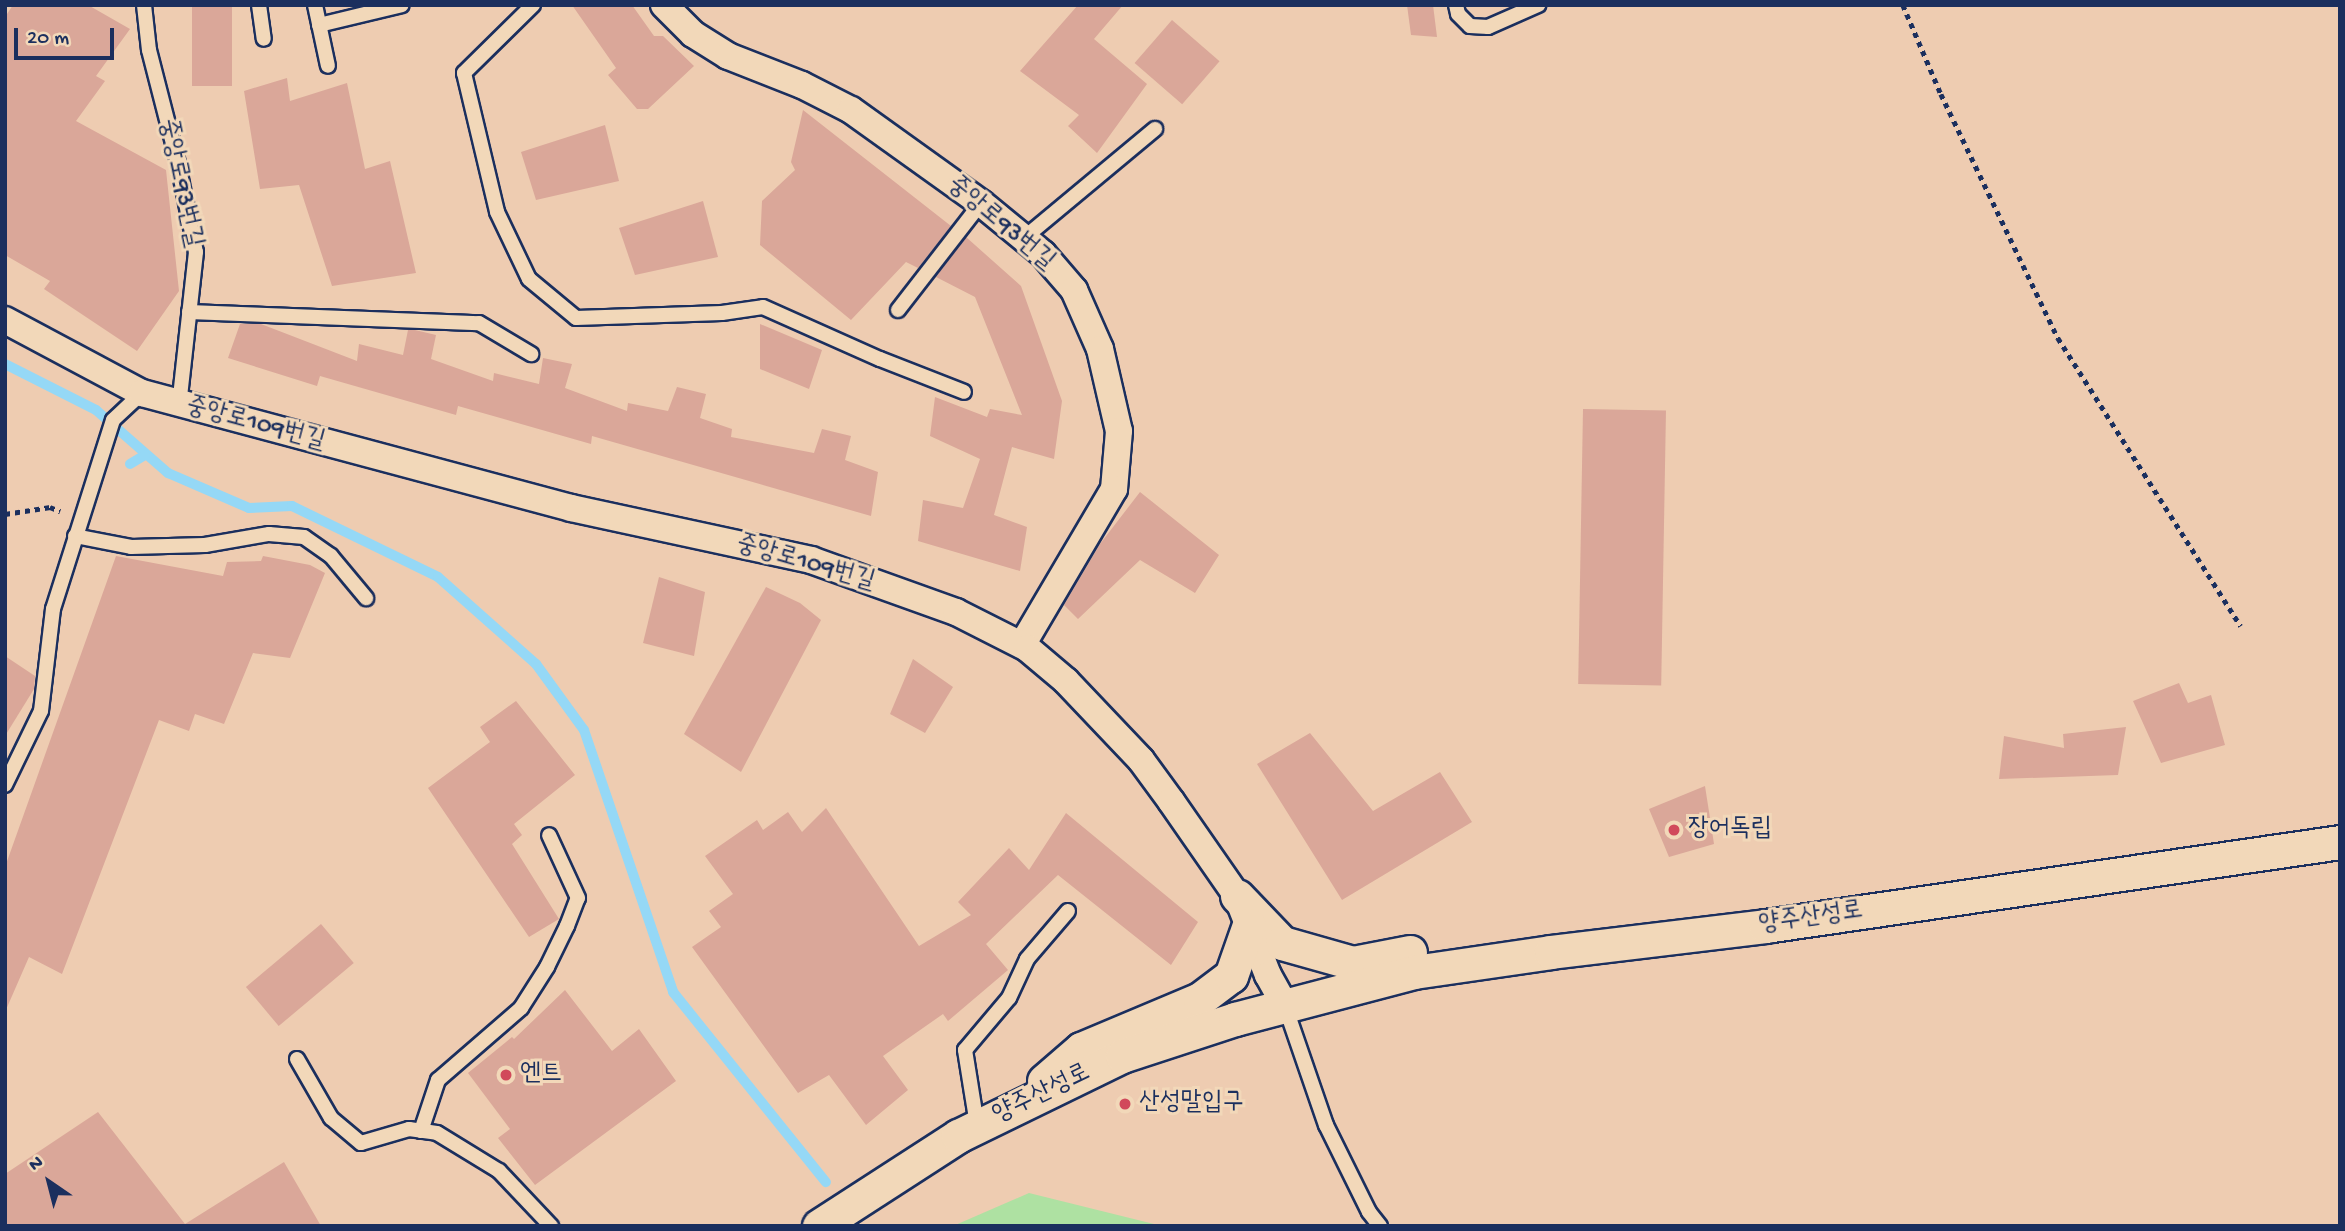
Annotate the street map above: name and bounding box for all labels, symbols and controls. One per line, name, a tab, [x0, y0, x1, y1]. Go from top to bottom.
scale bar	[18, 14, 117, 58]
text: 20 m	[27, 27, 69, 52]
street label: 중앙로93번길	[150, 116, 208, 250]
street label: 중앙로93번길	[940, 170, 1060, 278]
street label: 중앙로109번길	[182, 391, 328, 459]
street label: 중앙로109번길	[732, 529, 878, 599]
place label: 장어독립	[1688, 814, 1772, 846]
marker: 장어독립	[1666, 822, 1682, 838]
street label: 양주산성로	[1757, 896, 1865, 942]
street label: 양주산성로	[988, 1058, 1096, 1132]
place label: 엔트	[520, 1059, 562, 1091]
marker: 엔트	[498, 1067, 514, 1083]
place label: 산성말입구	[1139, 1088, 1244, 1120]
marker: 산성말입구	[1117, 1096, 1133, 1112]
north arrow	[14, 1147, 84, 1217]
text: N	[25, 1151, 48, 1177]

